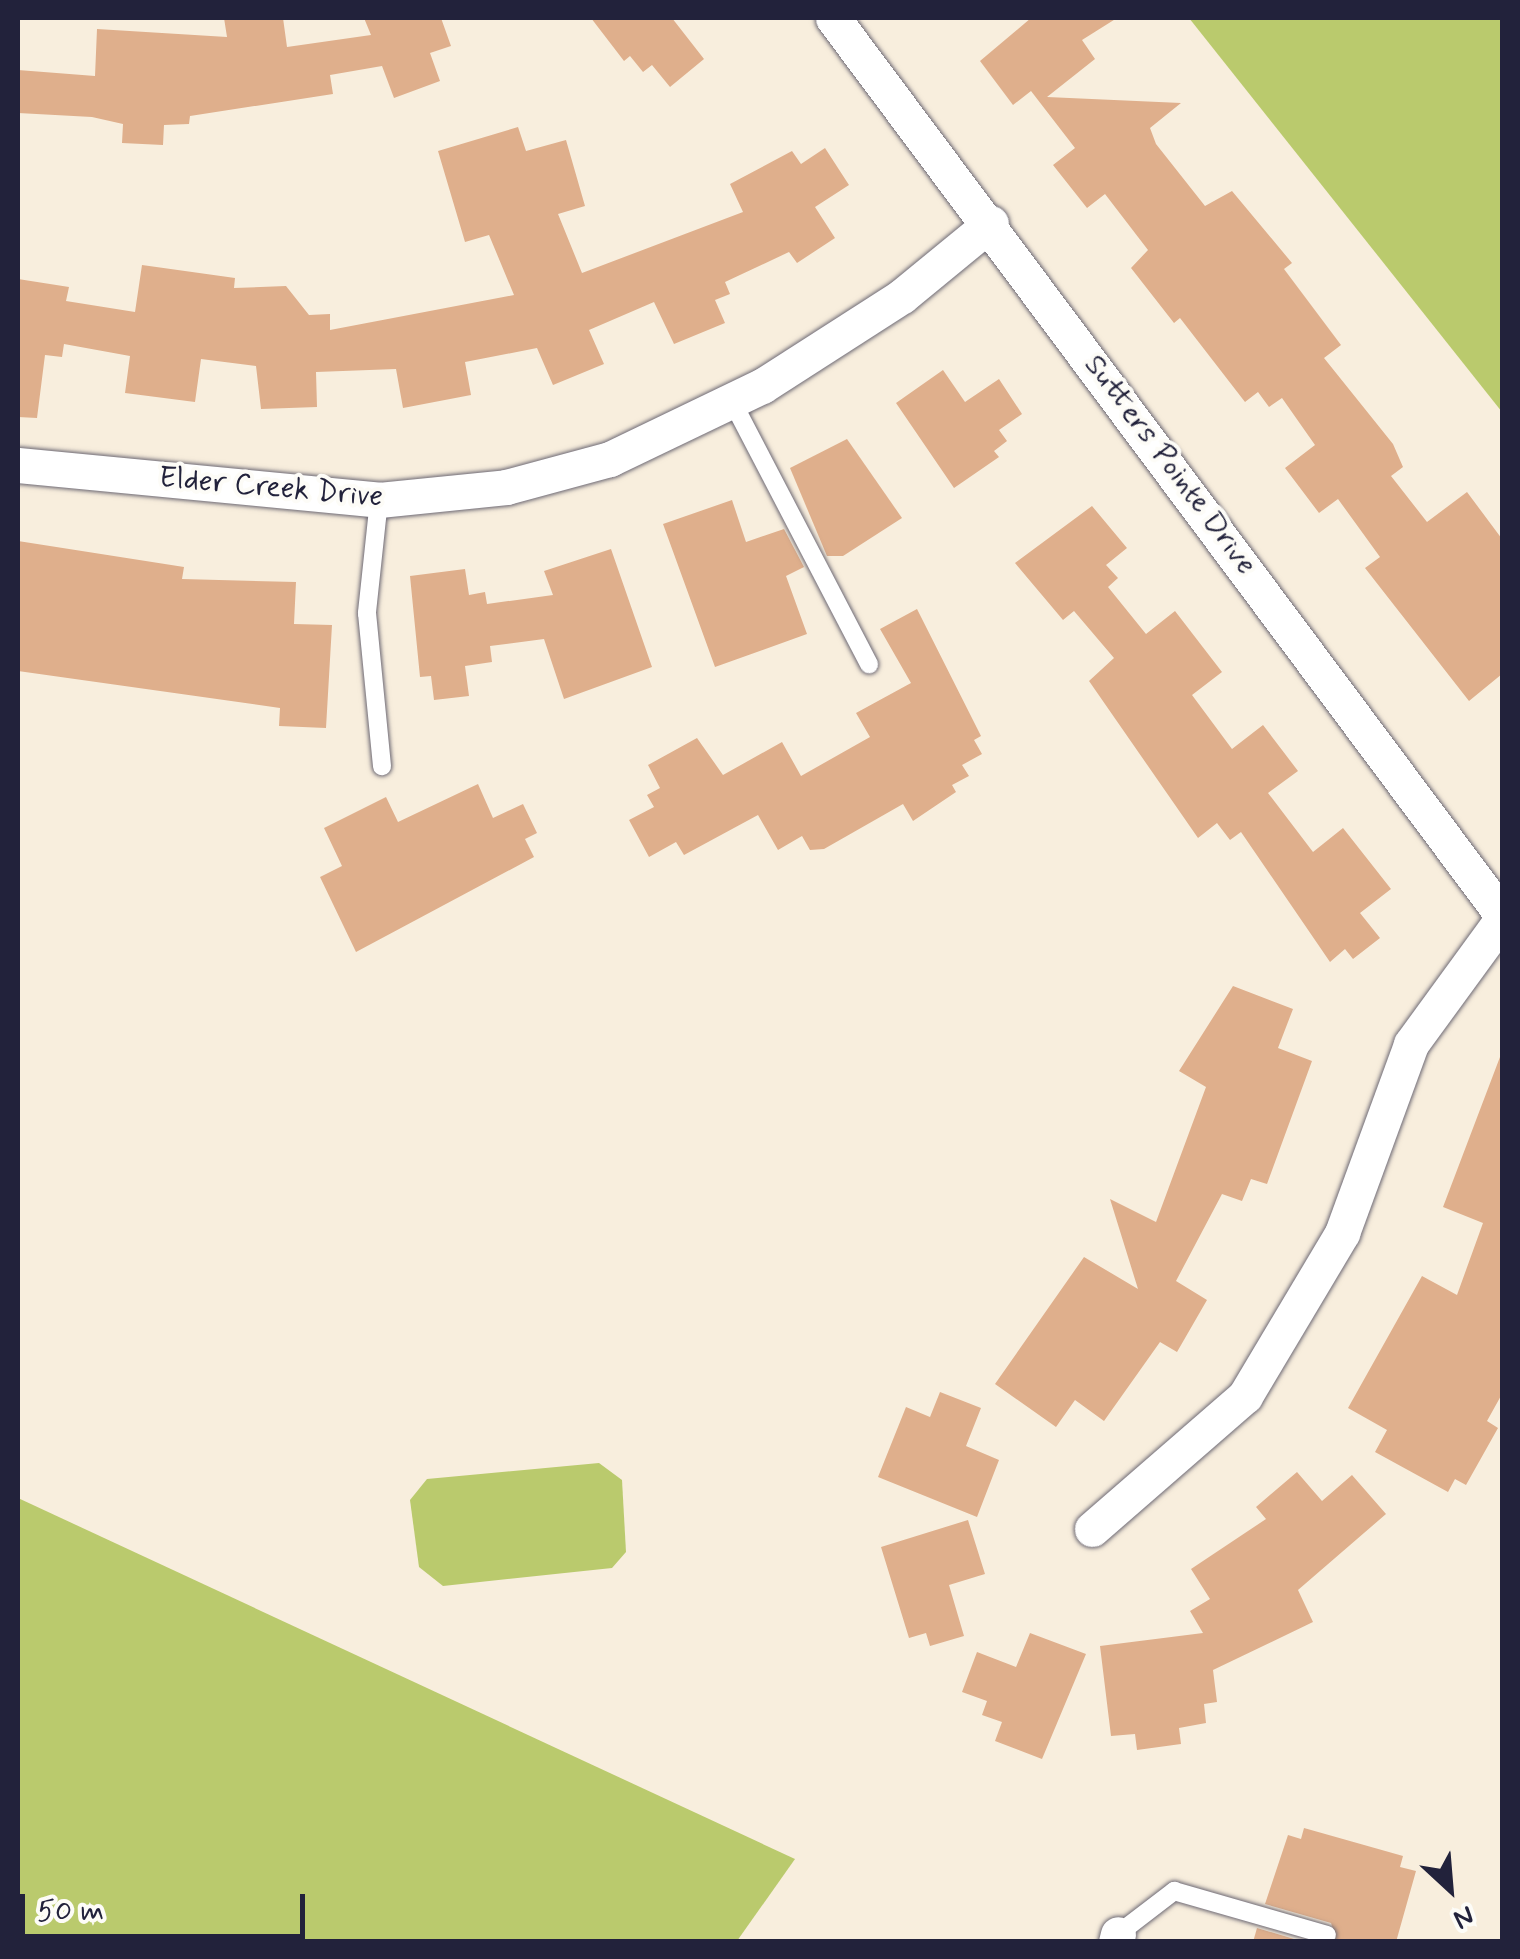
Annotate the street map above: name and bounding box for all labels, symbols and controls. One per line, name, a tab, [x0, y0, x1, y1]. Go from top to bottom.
street label: Sutters Pointe Drive	[1077, 349, 1263, 581]
street label: Elder Creek Drive	[157, 460, 385, 516]
north arrow	[1400, 1839, 1500, 1939]
scale bar	[25, 1874, 310, 1936]
text: 50 m	[37, 1892, 104, 1931]
text: N	[1447, 1896, 1480, 1937]

